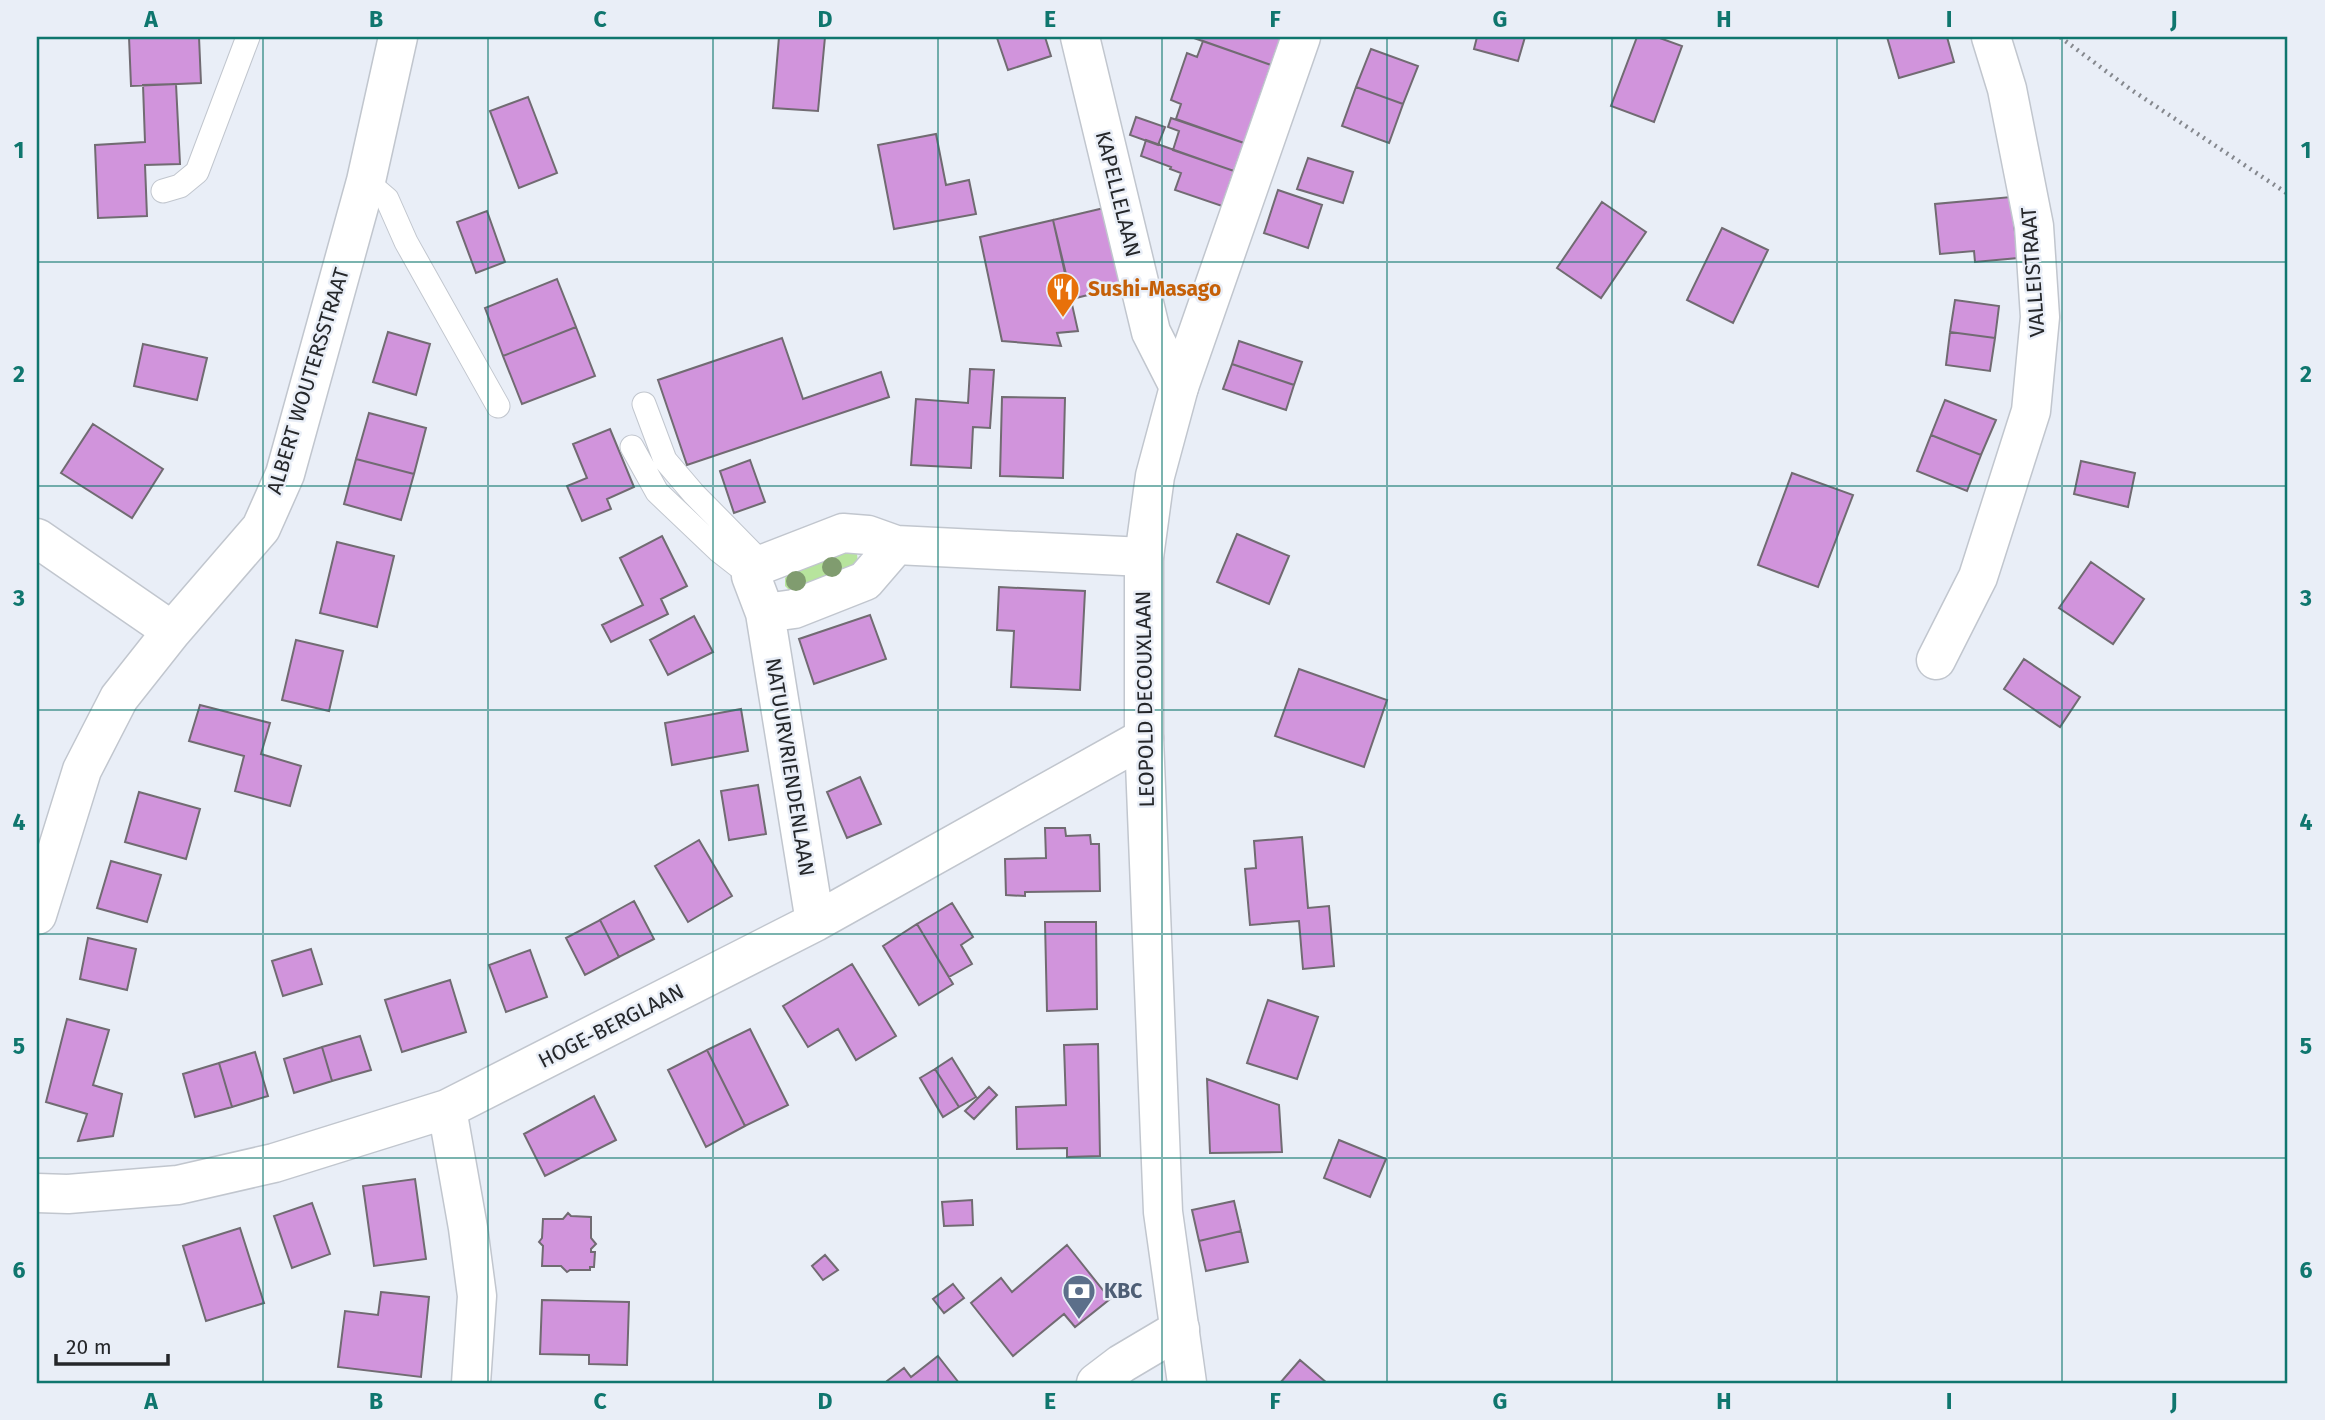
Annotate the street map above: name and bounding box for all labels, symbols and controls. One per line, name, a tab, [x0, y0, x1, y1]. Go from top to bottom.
text: A	[143, 5, 158, 33]
text: B	[369, 5, 383, 33]
text: C	[593, 5, 607, 33]
text: D	[818, 5, 833, 33]
text: E	[1044, 5, 1056, 33]
text: F	[1269, 5, 1281, 33]
text: G	[1493, 5, 1507, 33]
text: H	[1716, 5, 1732, 33]
text: I	[1946, 5, 1952, 33]
text: J	[2169, 5, 2178, 33]
street label: KAPELLELAAN	[1090, 128, 1146, 260]
text: 1	[14, 136, 24, 164]
text: 1	[2301, 136, 2311, 164]
street label: VALLEISTRAAT	[2015, 206, 2051, 338]
street label: ALBERT WOUTERSSTRAAT	[261, 265, 355, 497]
restaurant icon: Sushi-Masago	[1044, 270, 1082, 319]
place label: Sushi-Masago	[1088, 276, 1221, 302]
text: 2	[13, 360, 25, 388]
text: 2	[2300, 360, 2312, 388]
text: 3	[12, 584, 25, 612]
text: 3	[2299, 584, 2312, 612]
street label: LEOPOLD DECOUXLAAN	[1130, 590, 1160, 808]
street label: NATUURVRIENDENLAAN	[760, 656, 820, 878]
text: 4	[13, 808, 26, 836]
text: 4	[2300, 808, 2313, 836]
street label: HOGE-BERGLAAN	[534, 978, 688, 1074]
text: 5	[13, 1032, 25, 1060]
text: 5	[2300, 1032, 2312, 1060]
text: 6	[13, 1256, 26, 1284]
text: 6	[2300, 1256, 2313, 1284]
bank icon: KBC	[1060, 1272, 1098, 1321]
place label: KBC	[1104, 1278, 1142, 1304]
scale bar	[56, 1322, 168, 1366]
text: 20 m	[66, 1334, 112, 1360]
text: A	[143, 1387, 158, 1415]
text: B	[369, 1387, 383, 1415]
text: C	[593, 1387, 607, 1415]
text: D	[818, 1387, 833, 1415]
text: E	[1044, 1387, 1056, 1415]
text: F	[1269, 1387, 1281, 1415]
text: G	[1493, 1387, 1507, 1415]
text: H	[1716, 1387, 1732, 1415]
text: I	[1946, 1387, 1952, 1415]
text: J	[2169, 1387, 2178, 1415]

